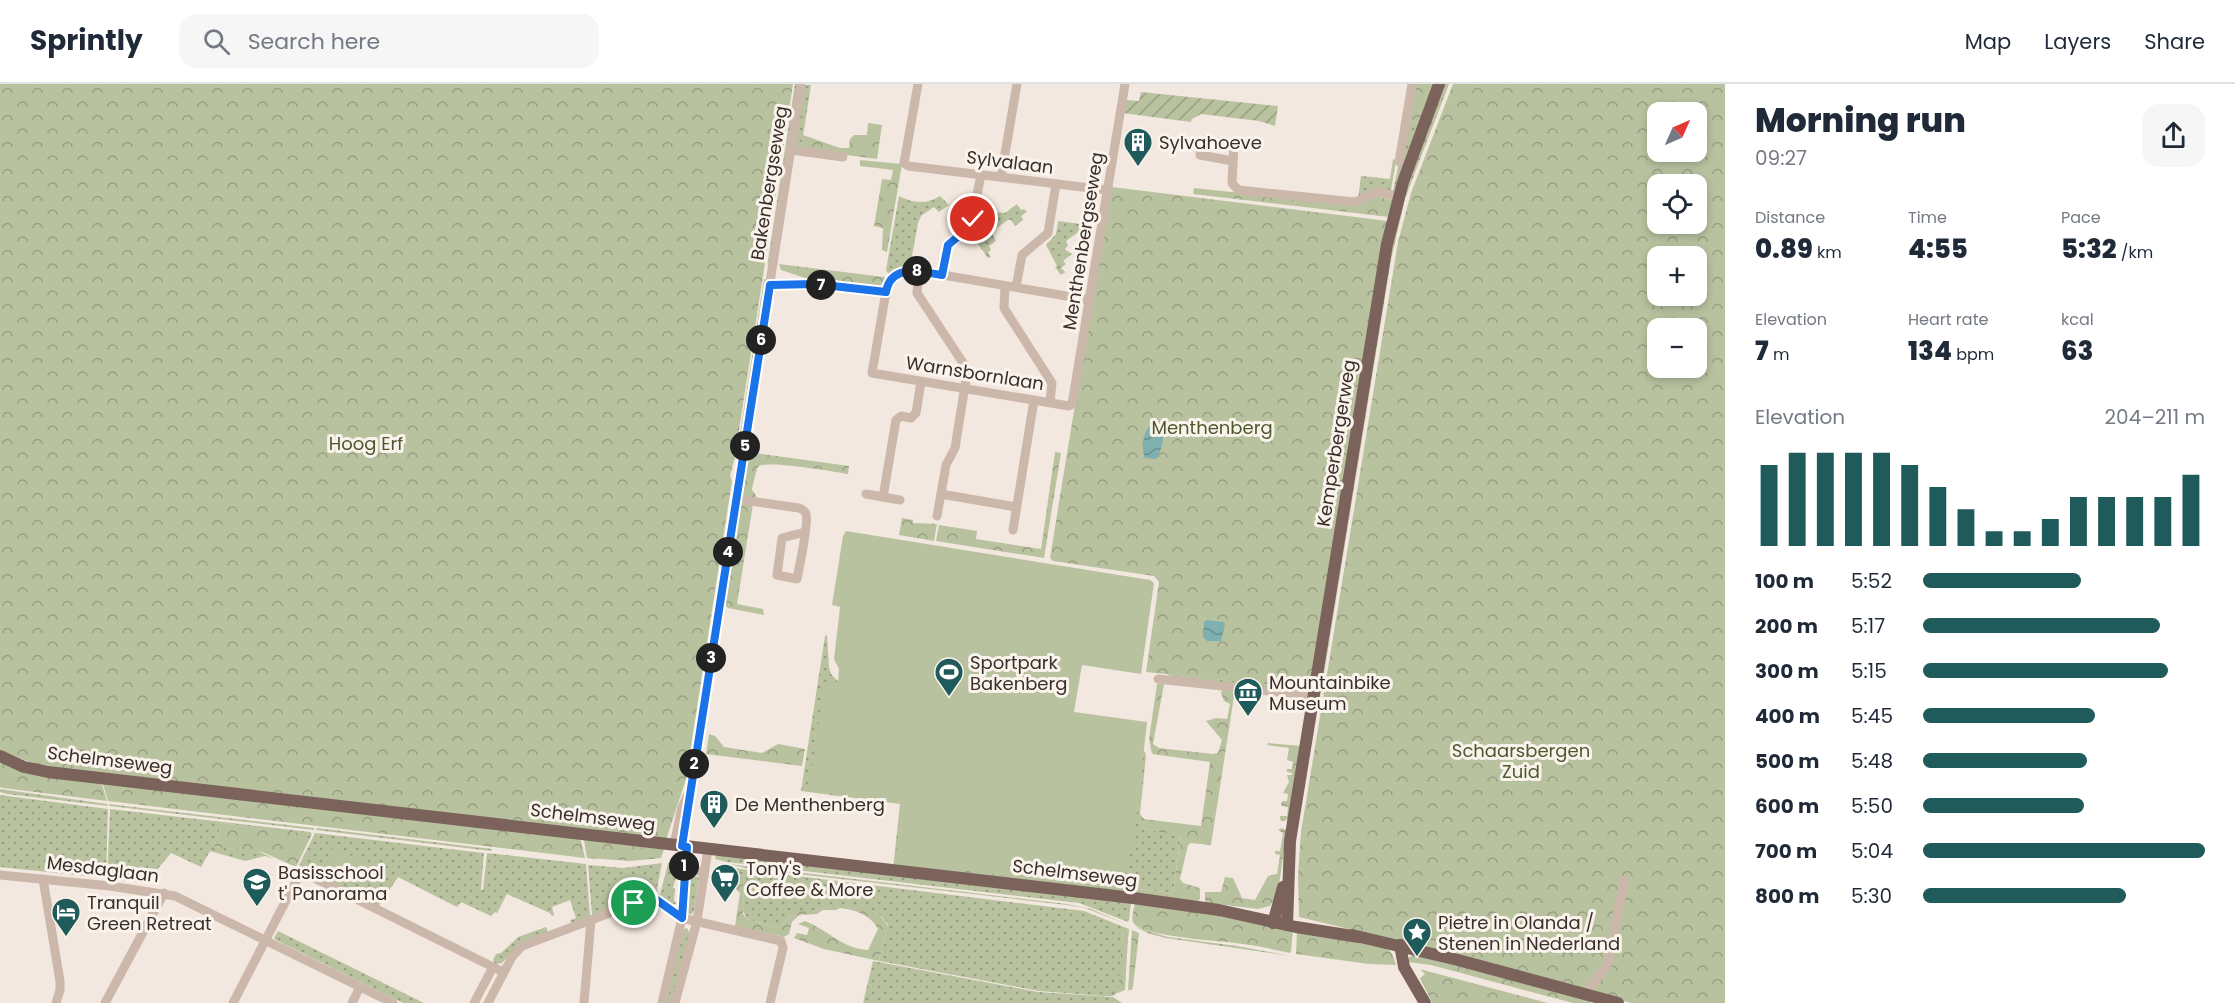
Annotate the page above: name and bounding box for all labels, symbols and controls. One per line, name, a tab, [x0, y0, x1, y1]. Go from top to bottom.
search box	[179, 14, 599, 68]
text: Sprintly	[30, 21, 143, 60]
icon: search	[200, 25, 233, 58]
text: Search here	[248, 26, 380, 57]
text: Map	[1965, 27, 2011, 56]
text: Layers	[2044, 27, 2111, 56]
text: Share	[2144, 27, 2205, 56]
text: Morning run	[1755, 97, 1966, 144]
north arrow	[1647, 102, 1707, 162]
map controls	[1647, 102, 1707, 378]
street label: Bakenbergseweg	[744, 104, 794, 262]
button: share	[2142, 104, 2205, 167]
building icon: Sylvahoeve	[1122, 126, 1154, 168]
place label: Sylvahoeve	[1159, 130, 1262, 155]
street label: Sylvalaan	[965, 144, 1055, 180]
text: 09:27	[1755, 144, 1807, 172]
street label: Menthenbergseweg	[1057, 150, 1109, 332]
button: locate	[1647, 174, 1707, 234]
pin	[947, 193, 998, 244]
icon: check	[956, 202, 989, 235]
text: Distance	[1755, 206, 1825, 229]
text: Time	[1908, 206, 1947, 229]
text: Pace	[2061, 206, 2101, 229]
text: 0.89	[1755, 231, 1813, 267]
text: 4:55	[1908, 231, 1968, 267]
text: 5:32	[2061, 231, 2117, 267]
text: km	[1813, 241, 1842, 264]
text: /km	[2117, 241, 2153, 264]
button: +	[1647, 246, 1707, 306]
pin: 8	[902, 256, 932, 286]
text: 8	[912, 259, 922, 282]
pin: 7	[806, 270, 836, 300]
text: 7	[817, 273, 825, 296]
text: Elevation	[1755, 308, 1827, 331]
text: Heart rate	[1908, 308, 1988, 331]
text: kcal	[2061, 308, 2094, 331]
button: −	[1647, 318, 1707, 378]
pin: 6	[746, 325, 776, 355]
text: 6	[756, 328, 766, 351]
text: 7	[1755, 333, 1769, 369]
text: 134	[1908, 333, 1952, 369]
text: 63	[2061, 333, 2093, 369]
text: m	[1769, 343, 1789, 366]
text: bpm	[1952, 343, 1994, 366]
street label: Warnsbornlaan	[904, 350, 1046, 396]
street label: Kemperbergerweg	[1310, 358, 1362, 528]
text: Elevation	[1755, 403, 1845, 431]
text: 204–211 m	[2105, 403, 2205, 431]
park label: Menthenberg	[1151, 415, 1273, 440]
park label: Hoog Erf	[329, 431, 403, 456]
pin: 5	[730, 431, 760, 461]
text: 5	[740, 434, 750, 457]
pin: 4	[713, 537, 743, 567]
text: 4	[723, 540, 733, 563]
text: 100 m	[1755, 567, 1814, 595]
text: 5:52	[1851, 567, 1892, 595]
text: 200 m	[1755, 612, 1818, 640]
text: 5:17	[1851, 612, 1885, 640]
pin: 3	[696, 643, 726, 673]
text: 3	[706, 646, 716, 669]
place label: Sportpark Bakenberg	[970, 650, 1067, 696]
sports icon: Sportpark Bakenberg	[933, 656, 965, 698]
text: 300 m	[1755, 657, 1819, 685]
text: 5:15	[1851, 657, 1887, 685]
place label: Mountainbike Museum	[1269, 670, 1391, 716]
museum icon: Mountainbike Museum	[1232, 676, 1264, 718]
text: 400 m	[1755, 702, 1820, 730]
text: 5:45	[1851, 702, 1893, 730]
park label: Schaarsbergen Zuid	[1452, 738, 1590, 784]
street label: Schelmseweg	[46, 740, 174, 780]
text: 500 m	[1755, 747, 1820, 775]
text: 5:48	[1851, 747, 1893, 775]
pin: 2	[679, 749, 709, 779]
text: 2	[689, 752, 699, 775]
building icon: De Menthenberg	[698, 788, 730, 830]
place label: De Menthenberg	[735, 792, 885, 817]
text: 600 m	[1755, 792, 1819, 820]
text: 5:50	[1851, 792, 1893, 820]
street label: Schelmseweg	[529, 797, 657, 837]
text: 700 m	[1755, 837, 1817, 865]
text: 5:04	[1851, 837, 1893, 865]
street label: Mesdaglaan	[45, 850, 161, 888]
pin: 1	[669, 851, 699, 881]
street label: Schelmseweg	[1011, 853, 1139, 893]
text: 1	[681, 854, 687, 877]
place label: Tony's Coffee & More	[746, 856, 873, 902]
place label: Basisschool t' Panorama	[278, 860, 387, 906]
supermarket icon: Tony's Coffee & More	[709, 862, 741, 904]
school or university icon: Basisschool t' Panorama	[241, 866, 273, 908]
pin	[608, 877, 659, 928]
text: 800 m	[1755, 882, 1819, 910]
text: 5:30	[1851, 882, 1892, 910]
icon: arrive	[617, 886, 650, 919]
place label: Tranquil Green Retreat	[87, 890, 212, 936]
hotel icon: Tranquil Green Retreat	[50, 896, 82, 938]
place label: Pietre in Olanda / Stenen in Nederland	[1438, 910, 1620, 956]
place icon: Pietre in Olanda / Stenen in Nederland	[1401, 916, 1433, 958]

